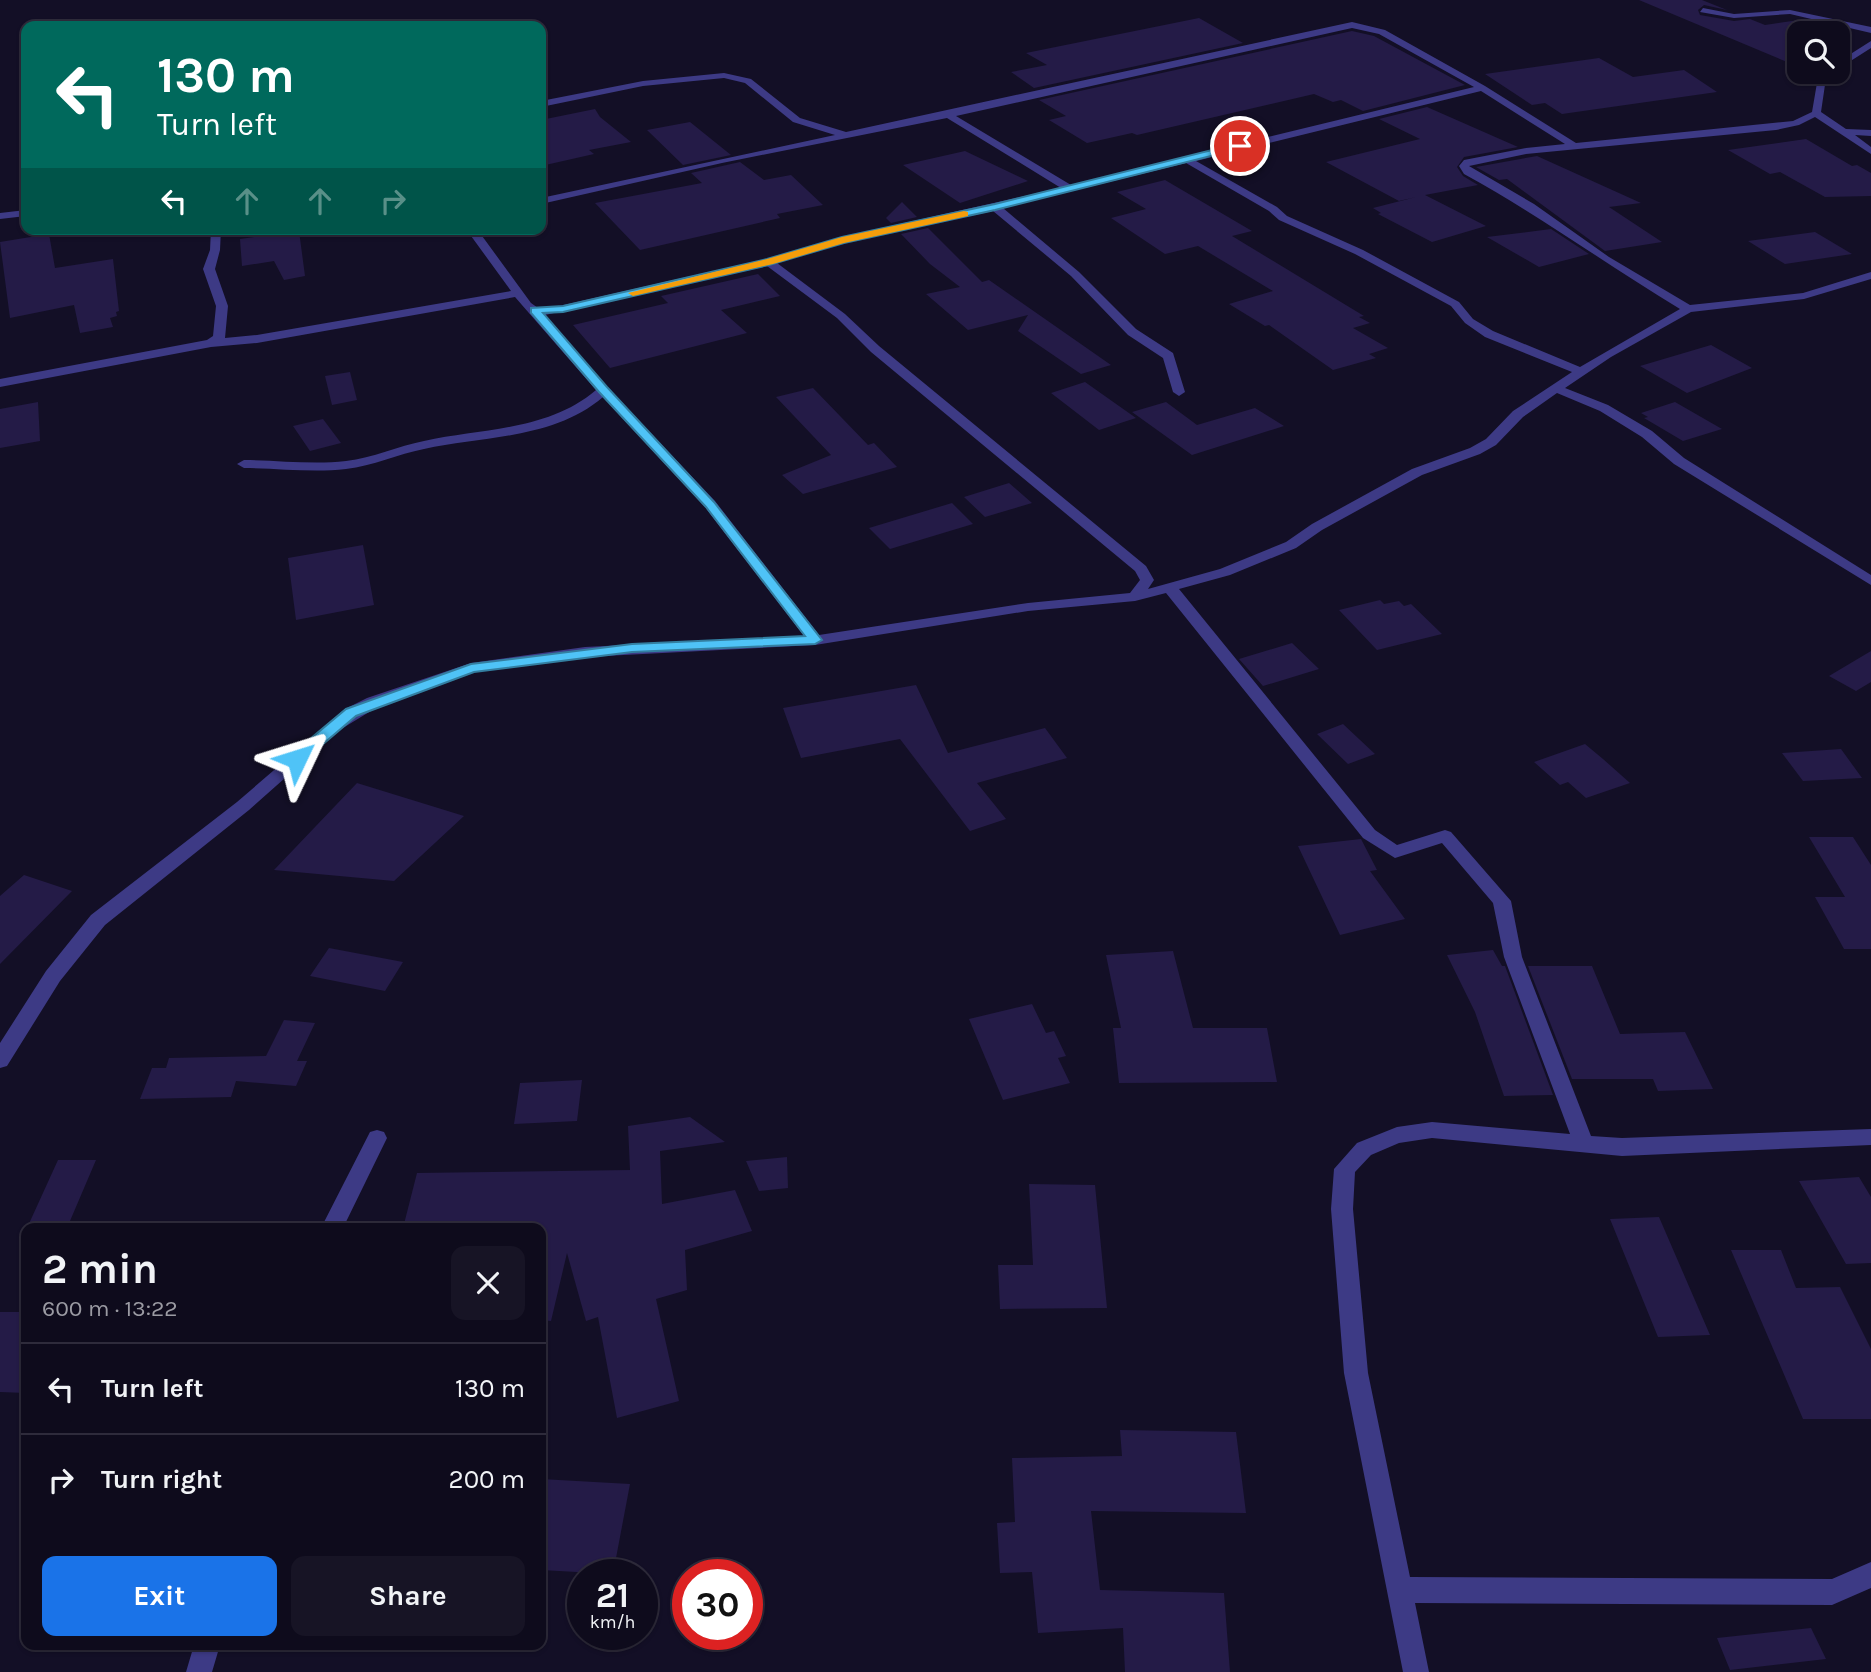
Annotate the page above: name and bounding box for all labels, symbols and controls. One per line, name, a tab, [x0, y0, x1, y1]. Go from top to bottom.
map controls	[1787, 21, 1850, 84]
button: search	[1787, 21, 1850, 84]
text: 130 m	[157, 47, 295, 104]
icon: left	[42, 49, 133, 140]
text: Turn left	[157, 106, 277, 143]
pin	[1210, 116, 1270, 176]
icon: arrive	[1221, 127, 1259, 165]
icon: left	[155, 182, 193, 220]
icon: ahead	[228, 182, 266, 220]
icon: ahead	[301, 182, 339, 220]
icon: right	[374, 182, 412, 220]
position arrow	[260, 722, 334, 796]
text: 2 min	[42, 1244, 158, 1294]
button: close	[451, 1246, 525, 1320]
text: 600 m · 13:22	[42, 1295, 178, 1322]
icon: left	[42, 1370, 80, 1408]
text: Turn left	[101, 1373, 203, 1404]
text: 130 m	[455, 1373, 525, 1404]
icon: right	[42, 1461, 80, 1499]
text: Turn right	[101, 1464, 222, 1495]
text: 200 m	[449, 1464, 525, 1495]
button: Exit	[42, 1556, 277, 1636]
button: Share	[291, 1556, 525, 1636]
speed limit sign: 30	[672, 1559, 763, 1650]
text: 21	[596, 1575, 629, 1616]
text: km/h	[590, 1611, 635, 1633]

